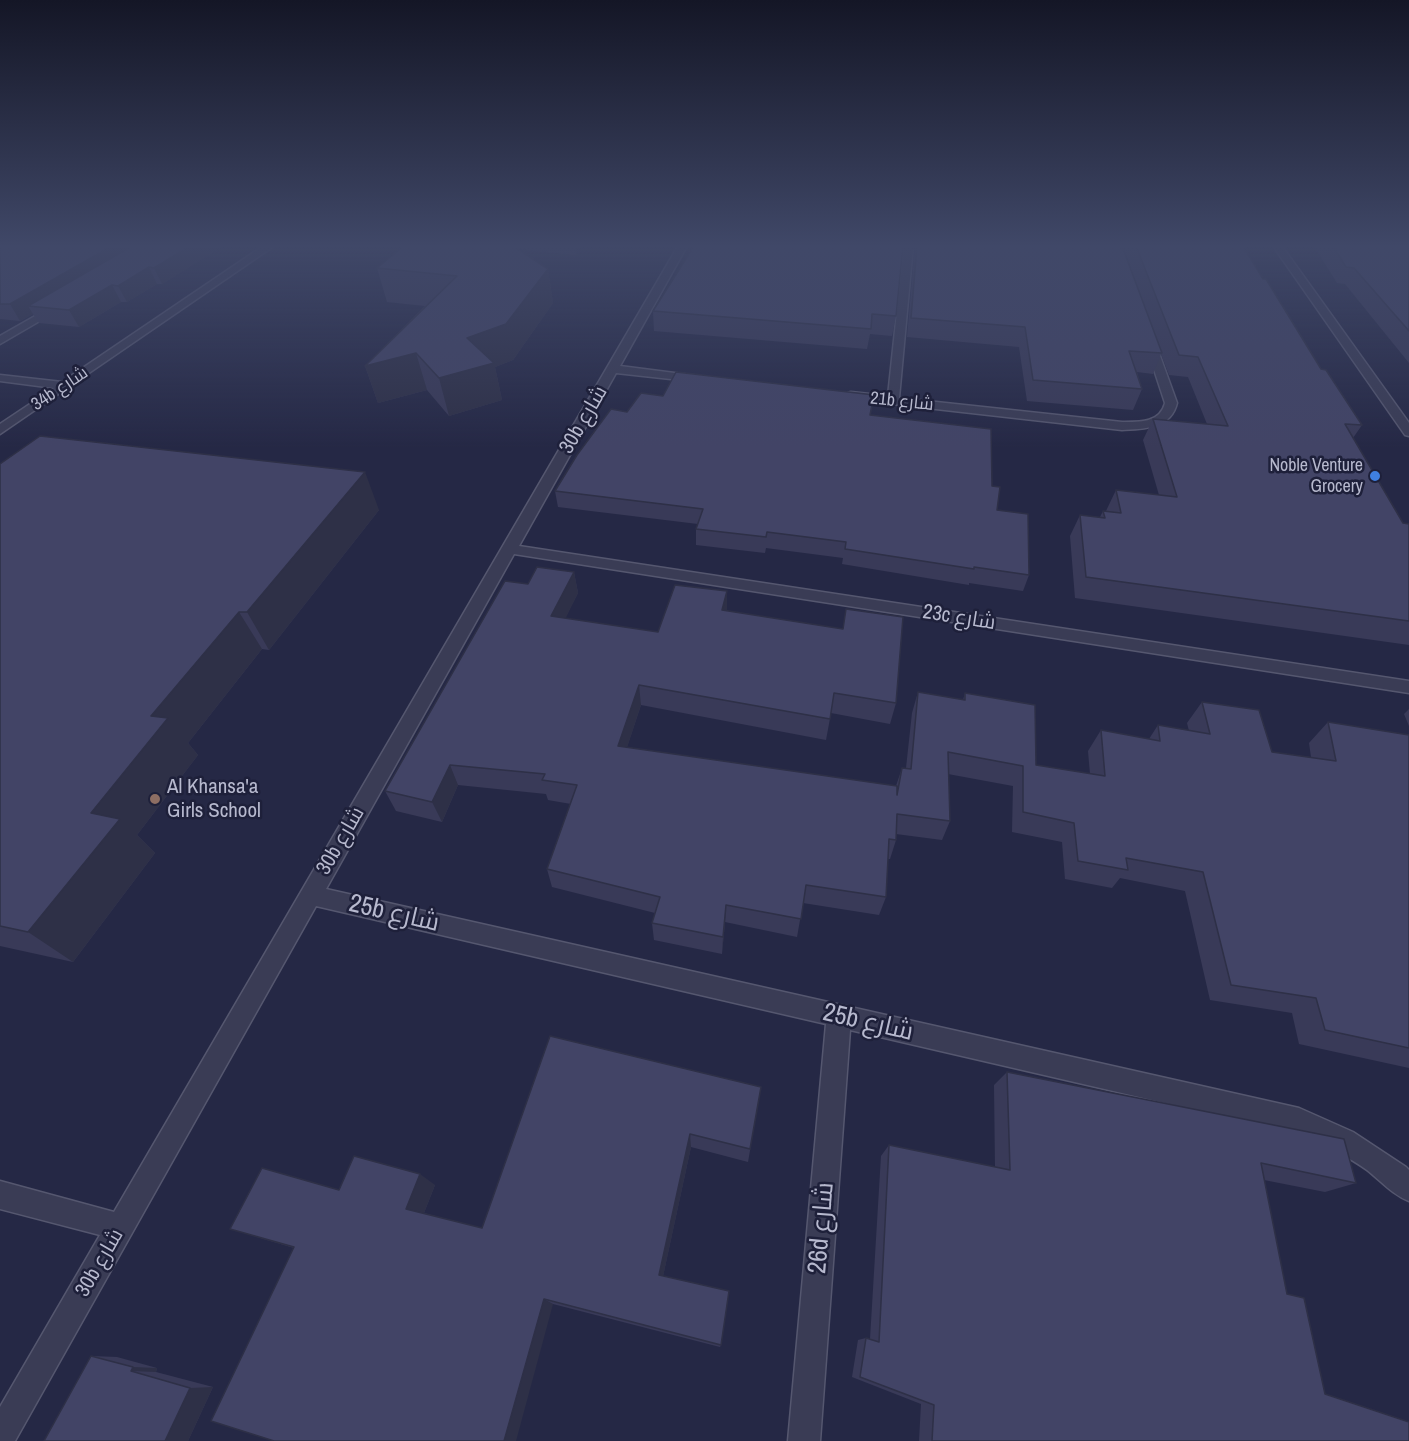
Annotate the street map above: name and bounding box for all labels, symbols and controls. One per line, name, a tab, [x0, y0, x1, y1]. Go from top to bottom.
street label: 34b شارع	[28, 362, 92, 416]
street label: 30b شارع	[555, 382, 613, 458]
street label: 21b شارع	[869, 388, 935, 416]
place label: Noble Venture Grocery	[1269, 455, 1363, 498]
marker: Noble Venture Grocery	[1368, 469, 1382, 483]
street label: 23c شارع	[921, 600, 997, 636]
place label: Al Khansa'a Girls School	[167, 774, 261, 824]
marker: Al Khansa'a Girls School	[148, 792, 162, 806]
street label: 30b شارع	[312, 803, 370, 879]
street label: 25b شارع	[346, 888, 442, 940]
street label: 25b شارع	[820, 997, 916, 1049]
street label: 26d شارع	[802, 1181, 842, 1275]
street label: 30b شارع	[71, 1225, 129, 1301]

